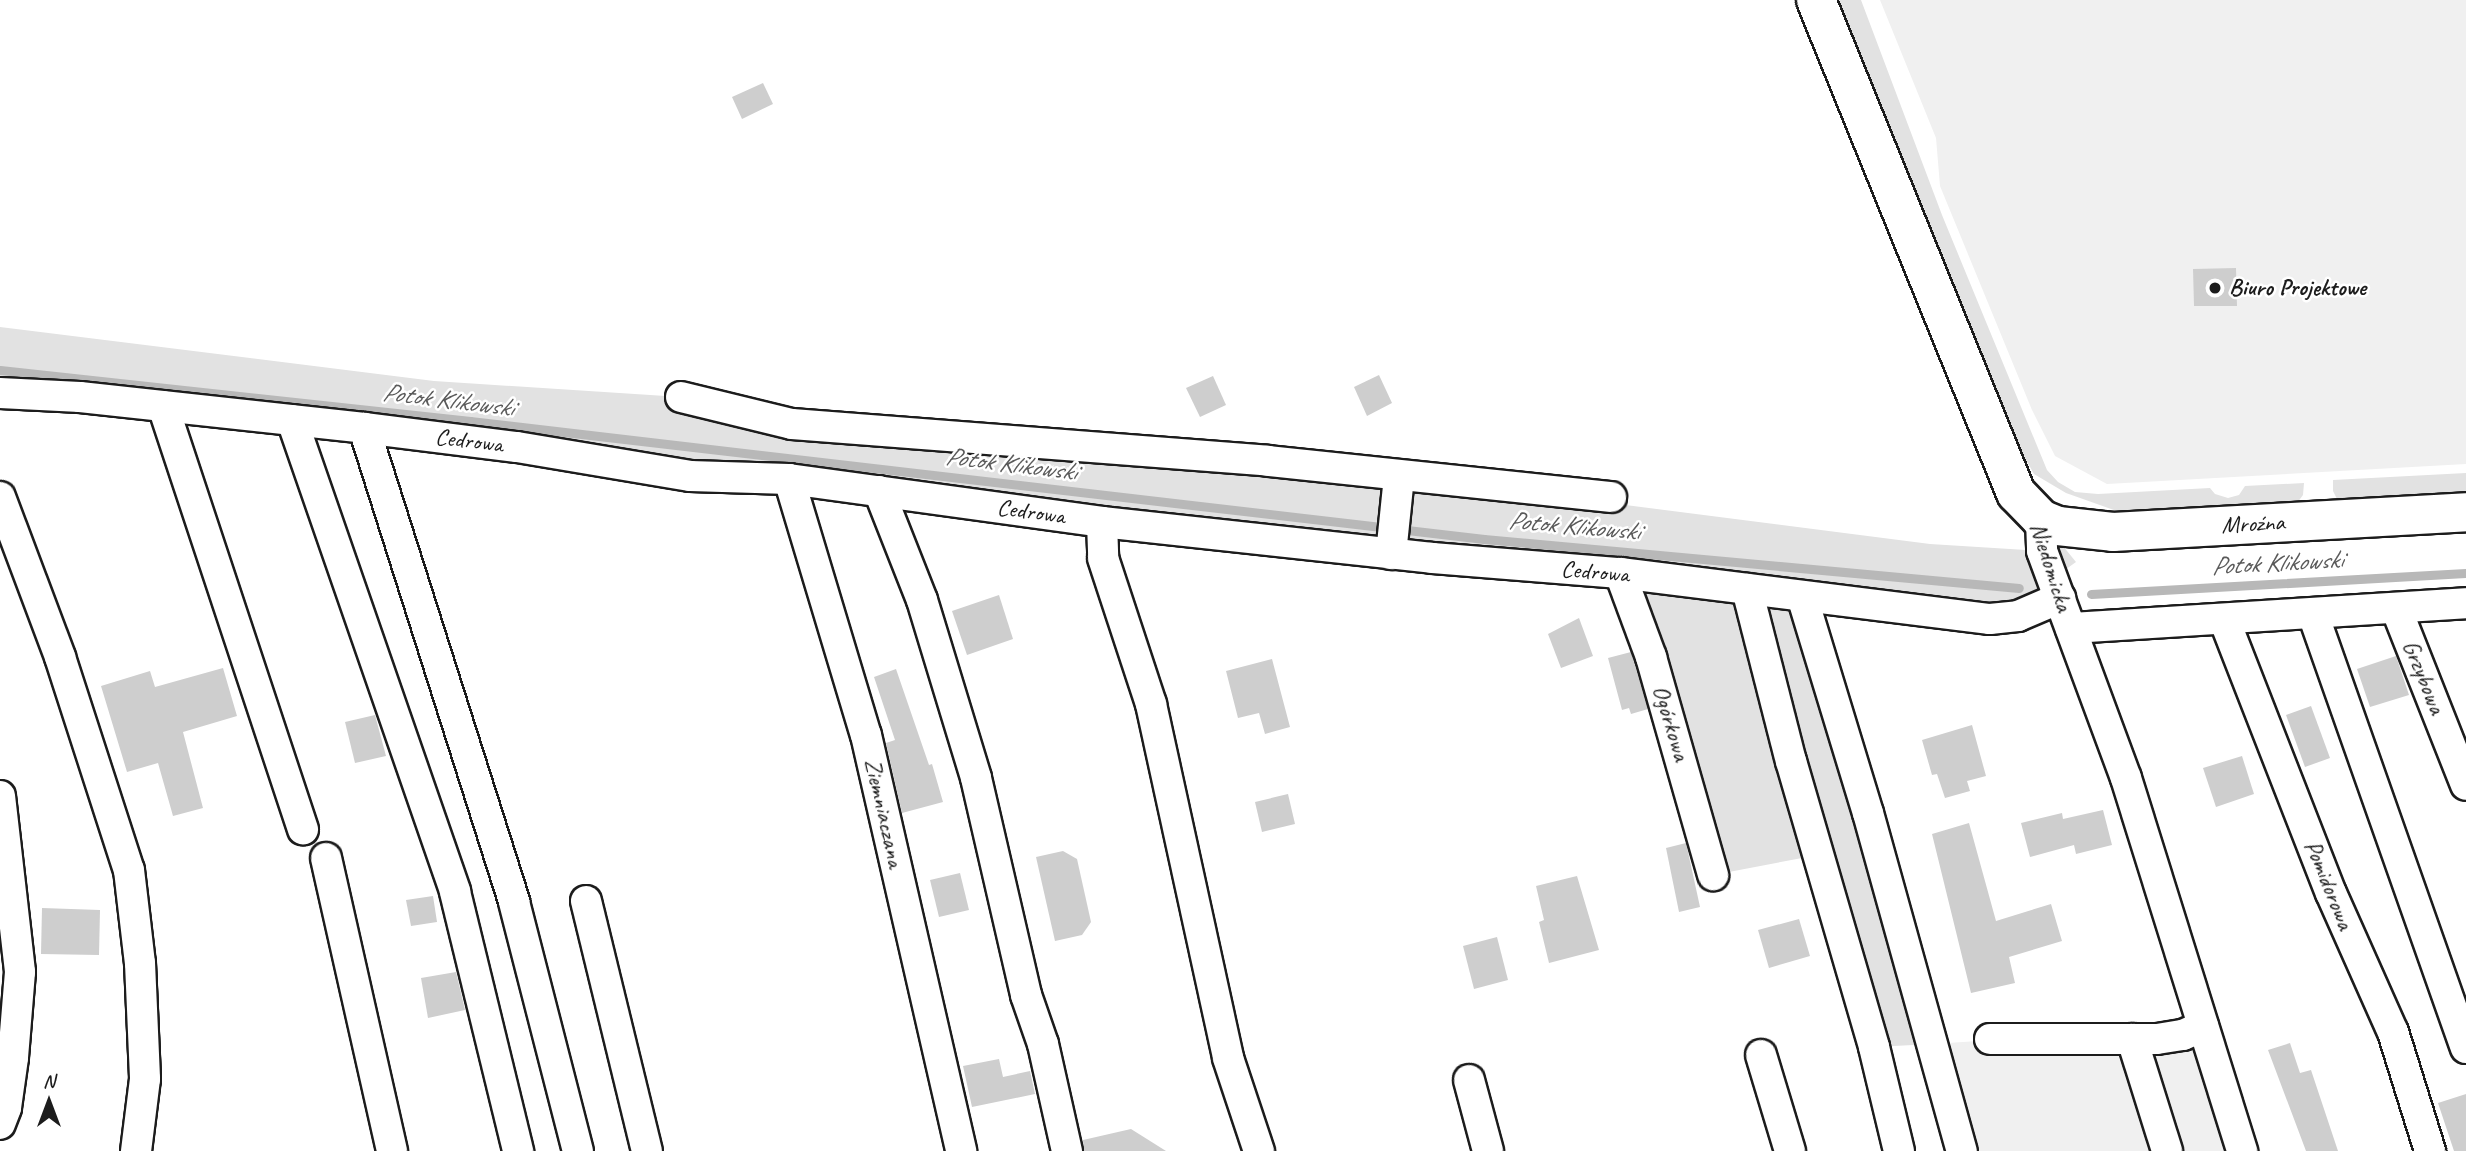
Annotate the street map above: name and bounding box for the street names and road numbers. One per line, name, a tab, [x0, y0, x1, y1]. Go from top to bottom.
street label: Cedrowa	[434, 423, 504, 459]
street label: Cedrowa	[995, 493, 1067, 531]
street label: Mroźna	[2221, 508, 2285, 540]
street label: Niedomicka	[2023, 519, 2079, 615]
street label: Cedrowa	[1560, 555, 1630, 589]
street label: Grzybowa	[2396, 636, 2452, 718]
street label: Ogórkowa	[1646, 682, 1696, 764]
street label: Ziemniaczana	[858, 756, 910, 870]
street label: Pomidorowa	[2298, 836, 2360, 934]

